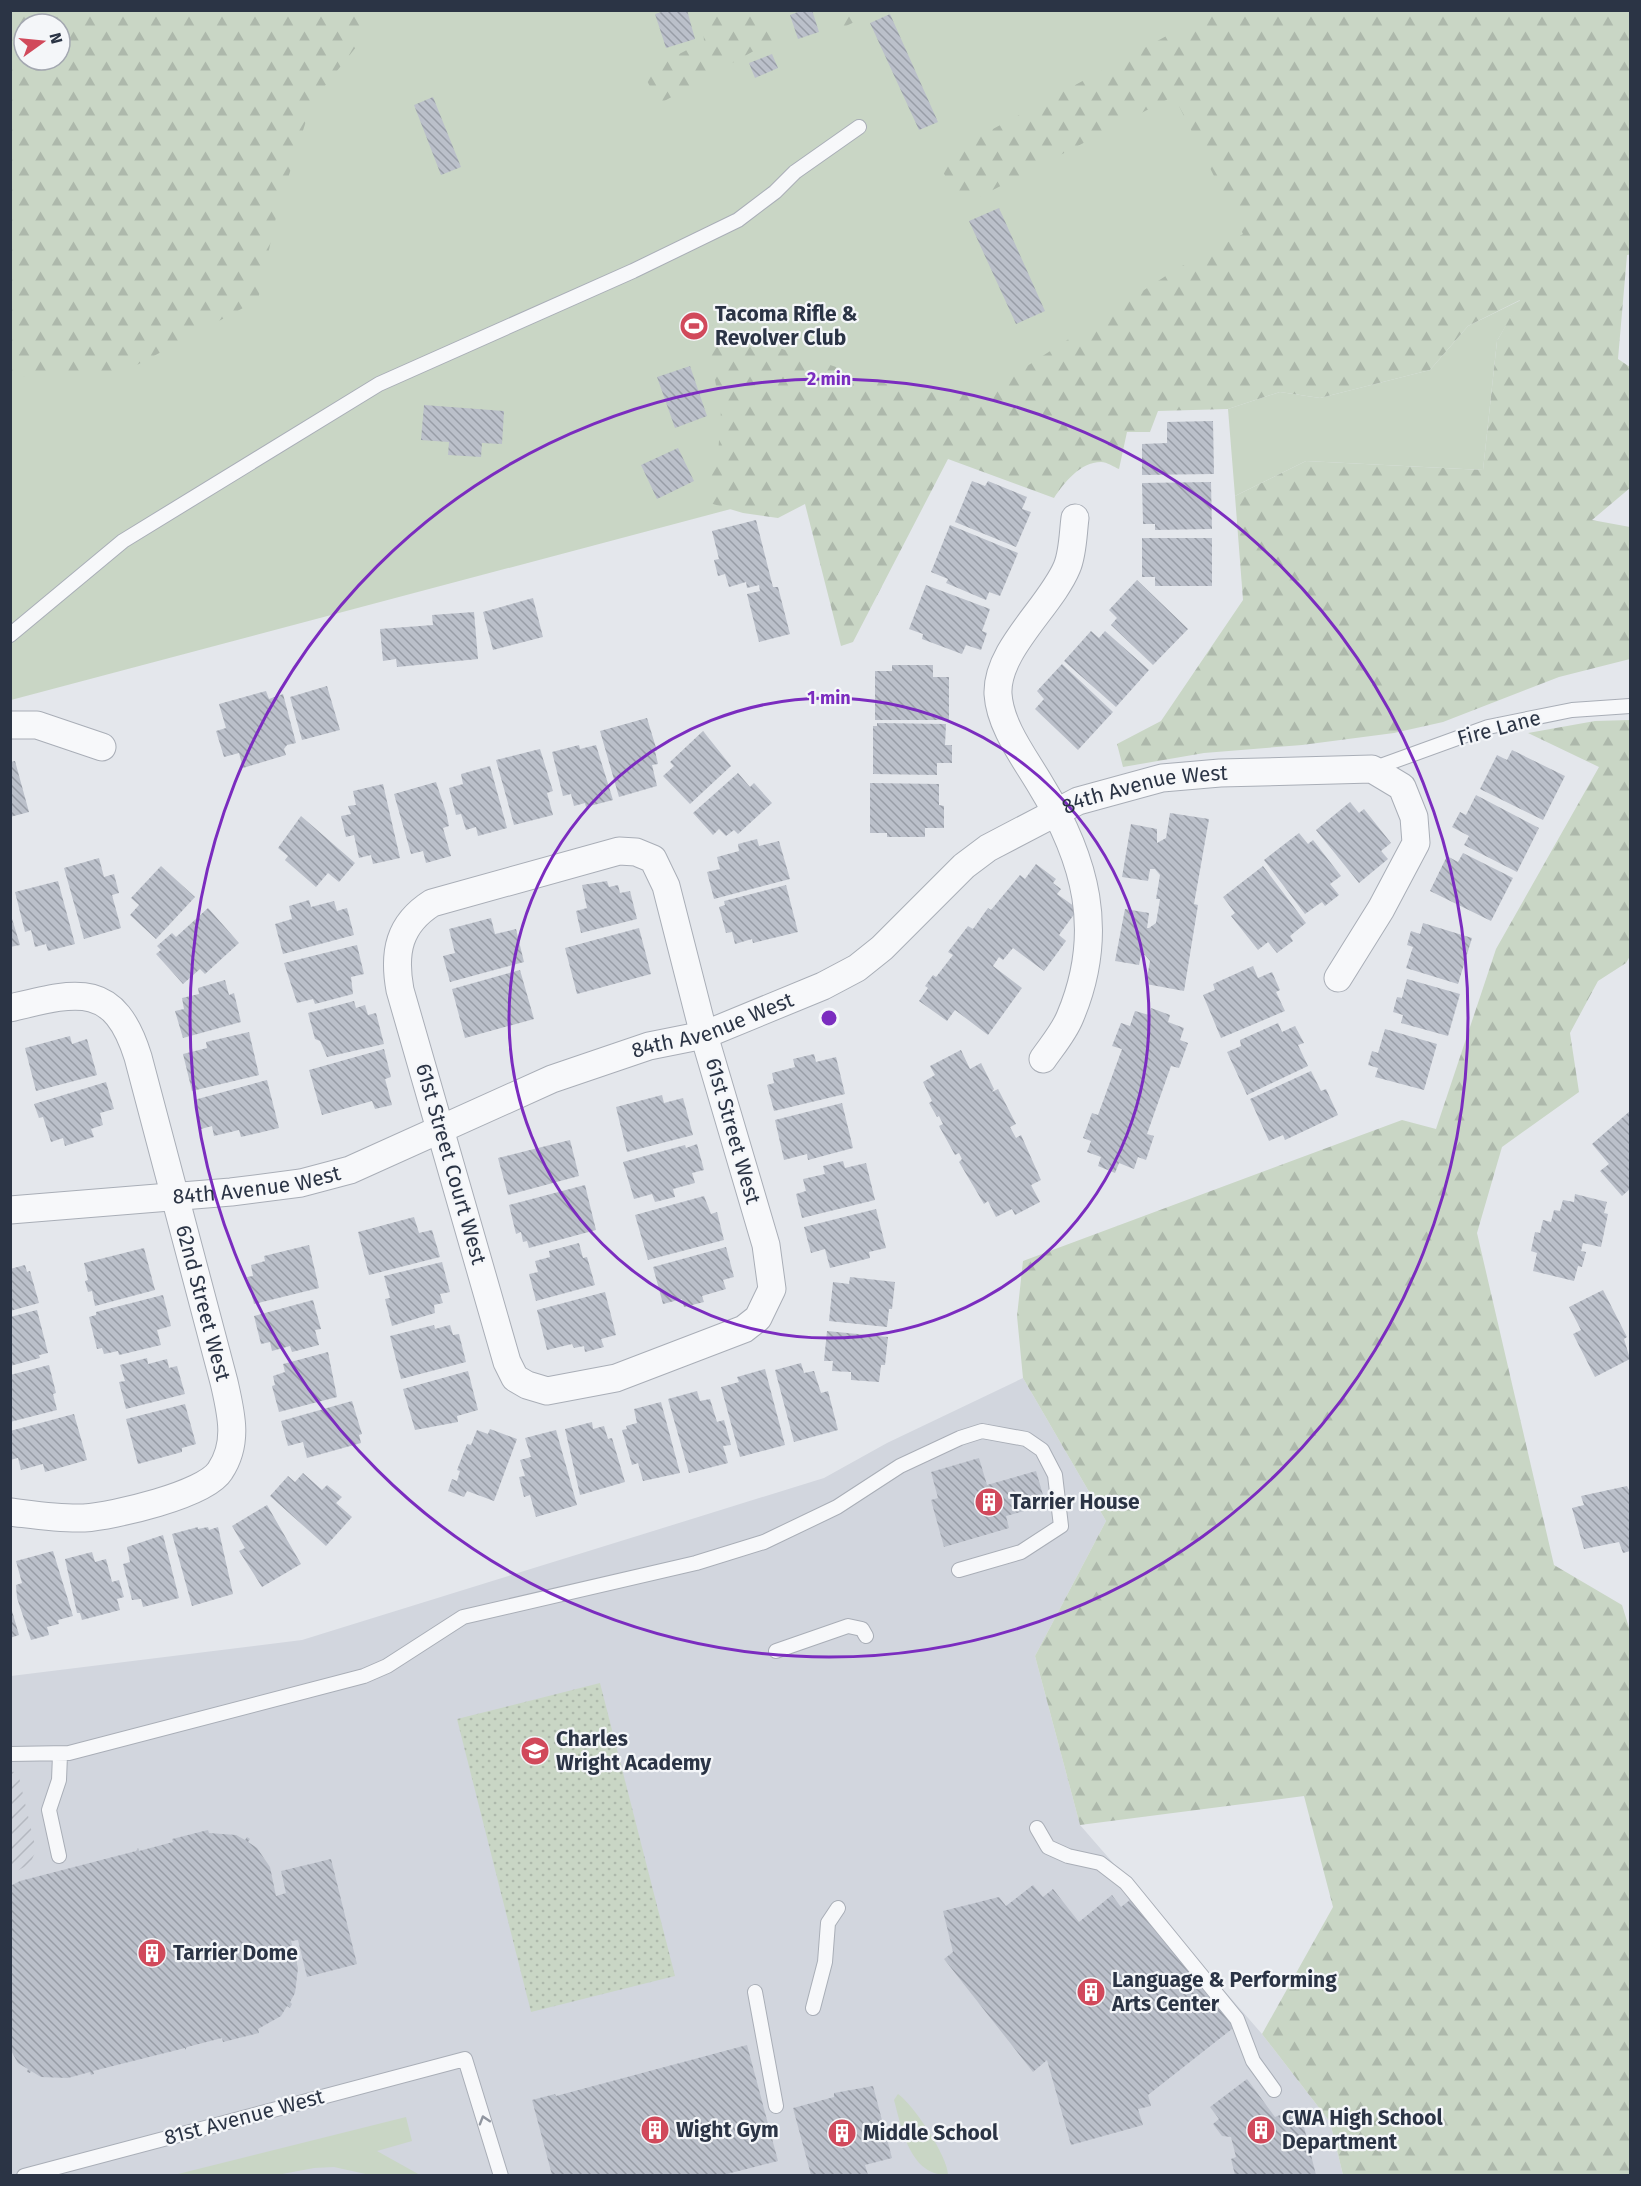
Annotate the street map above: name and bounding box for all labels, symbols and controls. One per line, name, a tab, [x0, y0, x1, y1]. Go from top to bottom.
north arrow	[12, 12, 72, 72]
text: N	[45, 31, 67, 46]
place label: Tacoma Rifle & Revolver Club	[715, 301, 858, 351]
sports icon: Tacoma Rifle & Revolver Club	[678, 310, 710, 342]
text: 2 min	[807, 368, 851, 390]
text: 1 min	[807, 687, 851, 709]
street label: Fire Lane	[1454, 704, 1544, 752]
street label: 84th Avenue West	[1057, 760, 1228, 820]
street label: 84th Avenue West	[628, 986, 798, 1064]
centre of rings	[819, 1008, 839, 1028]
street label: 61st Street West	[700, 1055, 766, 1207]
street label: 61st Street Court West	[410, 1061, 492, 1268]
street label: 84th Avenue West	[172, 1160, 344, 1210]
street label: 62nd Street West	[170, 1222, 236, 1384]
building icon: Tarrier House	[973, 1486, 1005, 1518]
place label: Tarrier House	[1010, 1489, 1140, 1515]
place label: Charles Wright Academy	[556, 1726, 711, 1776]
school or university icon: Charles Wright Academy	[519, 1735, 551, 1767]
building icon: Tarrier Dome	[136, 1937, 168, 1969]
place label: Tarrier Dome	[173, 1940, 298, 1966]
place label: Language & Performing Arts Center	[1111, 1967, 1337, 2017]
building icon: Language & Performing Arts Center	[1075, 1976, 1107, 2008]
street label: 81st Avenue West	[161, 2083, 327, 2151]
place label: CWA High School Department	[1282, 2105, 1444, 2155]
building icon: Wight Gym	[639, 2114, 671, 2146]
building icon: CWA High School Department	[1245, 2114, 1277, 2146]
one-way arrow	[478, 2115, 491, 2126]
place label: Wight Gym	[676, 2117, 779, 2143]
building icon: Middle School	[826, 2117, 858, 2149]
place label: Middle School	[863, 2120, 999, 2146]

